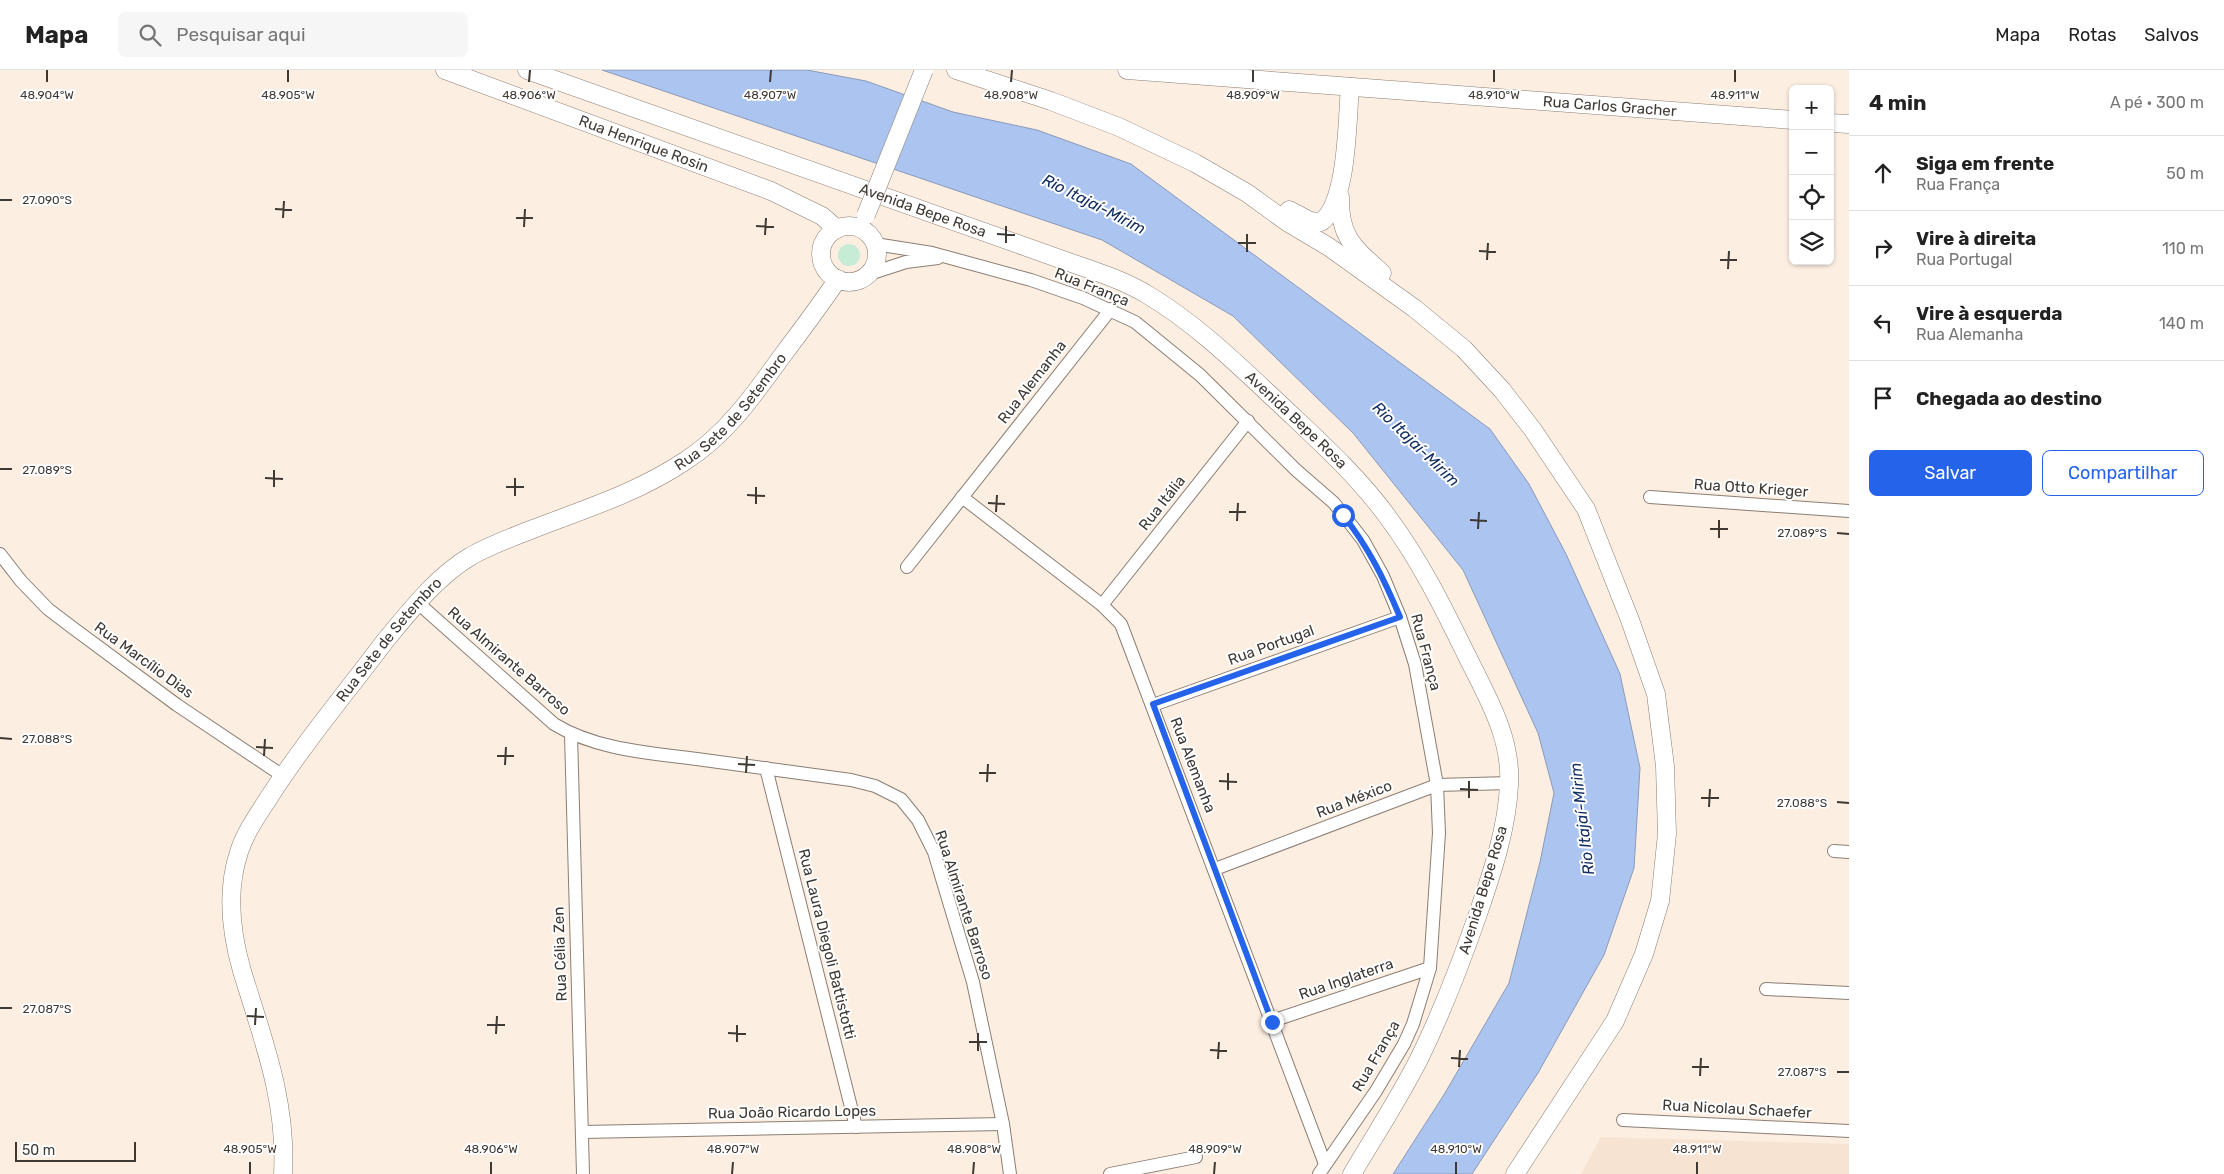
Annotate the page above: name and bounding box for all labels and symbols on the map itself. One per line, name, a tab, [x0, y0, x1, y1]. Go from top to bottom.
text: 48.904°W	[20, 88, 74, 102]
text: 48.905°W	[261, 88, 315, 102]
text: 48.906°W	[502, 88, 556, 102]
text: 48.907°W	[744, 88, 797, 102]
text: 48.908°W	[984, 88, 1038, 102]
text: 48.909°W	[1226, 88, 1280, 102]
text: 48.910°W	[1468, 88, 1520, 102]
text: 48.911°W	[1710, 88, 1760, 102]
street label: Rua Carlos Gracher	[1542, 92, 1677, 120]
street label: Rua Henrique Rosin	[576, 111, 711, 176]
water label: Rio Itajaí-Mirim	[1039, 170, 1149, 238]
street label: Avenida Bepe Rosa	[857, 180, 989, 241]
text: 27.090°S	[22, 193, 72, 207]
street label: Rua França	[1052, 264, 1132, 310]
street label: Rua Alemanha	[994, 337, 1070, 427]
street label: Rua Sete de Setembro	[671, 350, 790, 474]
street label: Avenida Bepe Rosa	[1242, 367, 1351, 472]
water label: Rio Itajaí-Mirim	[1369, 398, 1463, 490]
text: 27.089°S	[22, 463, 72, 477]
street label: Rua Itália	[1135, 472, 1189, 534]
street label: Rua Otto Krieger	[1693, 475, 1809, 501]
route start	[1332, 504, 1355, 527]
text: 27.089°S	[1777, 526, 1827, 540]
street label: Rua Sete de Setembro	[333, 574, 445, 705]
street label: Rua Almirante Barroso	[444, 603, 574, 719]
street label: Rua França	[1407, 612, 1445, 692]
street label: Rua Marcílio Dias	[91, 618, 197, 702]
street label: Rua Portugal	[1225, 621, 1317, 669]
street label: Rua Alemanha	[1167, 715, 1219, 815]
text: 27.088°S	[22, 732, 72, 746]
water label: Rio Itajaí-Mirim	[1566, 762, 1598, 876]
street label: Rua México	[1314, 776, 1394, 822]
text: 27.088°S	[1777, 796, 1827, 810]
street label: Avenida Bepe Rosa	[1455, 824, 1511, 956]
street label: Rua Almirante Barroso	[931, 828, 997, 982]
street label: Rua Laura Diegoli Battistotti	[795, 847, 859, 1041]
street label: Rua Célia Zen	[549, 906, 571, 1002]
street label: Rua Inglaterra	[1296, 954, 1396, 1004]
text: 27.087°S	[23, 1002, 71, 1016]
route end	[1261, 1011, 1284, 1034]
street label: Rua França	[1348, 1017, 1404, 1095]
text: 27.087°S	[1778, 1065, 1826, 1079]
street label: Rua Nicolau Schaefer	[1662, 1096, 1812, 1122]
street label: Rua João Ricardo Lopes	[708, 1102, 877, 1122]
scale bar	[15, 1139, 136, 1162]
text: 48.905°W	[223, 1142, 277, 1156]
text: 48.906°W	[464, 1142, 518, 1156]
text: 48.907°W	[707, 1142, 760, 1156]
text: 48.908°W	[947, 1142, 1001, 1156]
text: 48.909°W	[1188, 1142, 1242, 1156]
text: 48.910°W	[1430, 1142, 1482, 1156]
text: 48.911°W	[1672, 1142, 1722, 1156]

